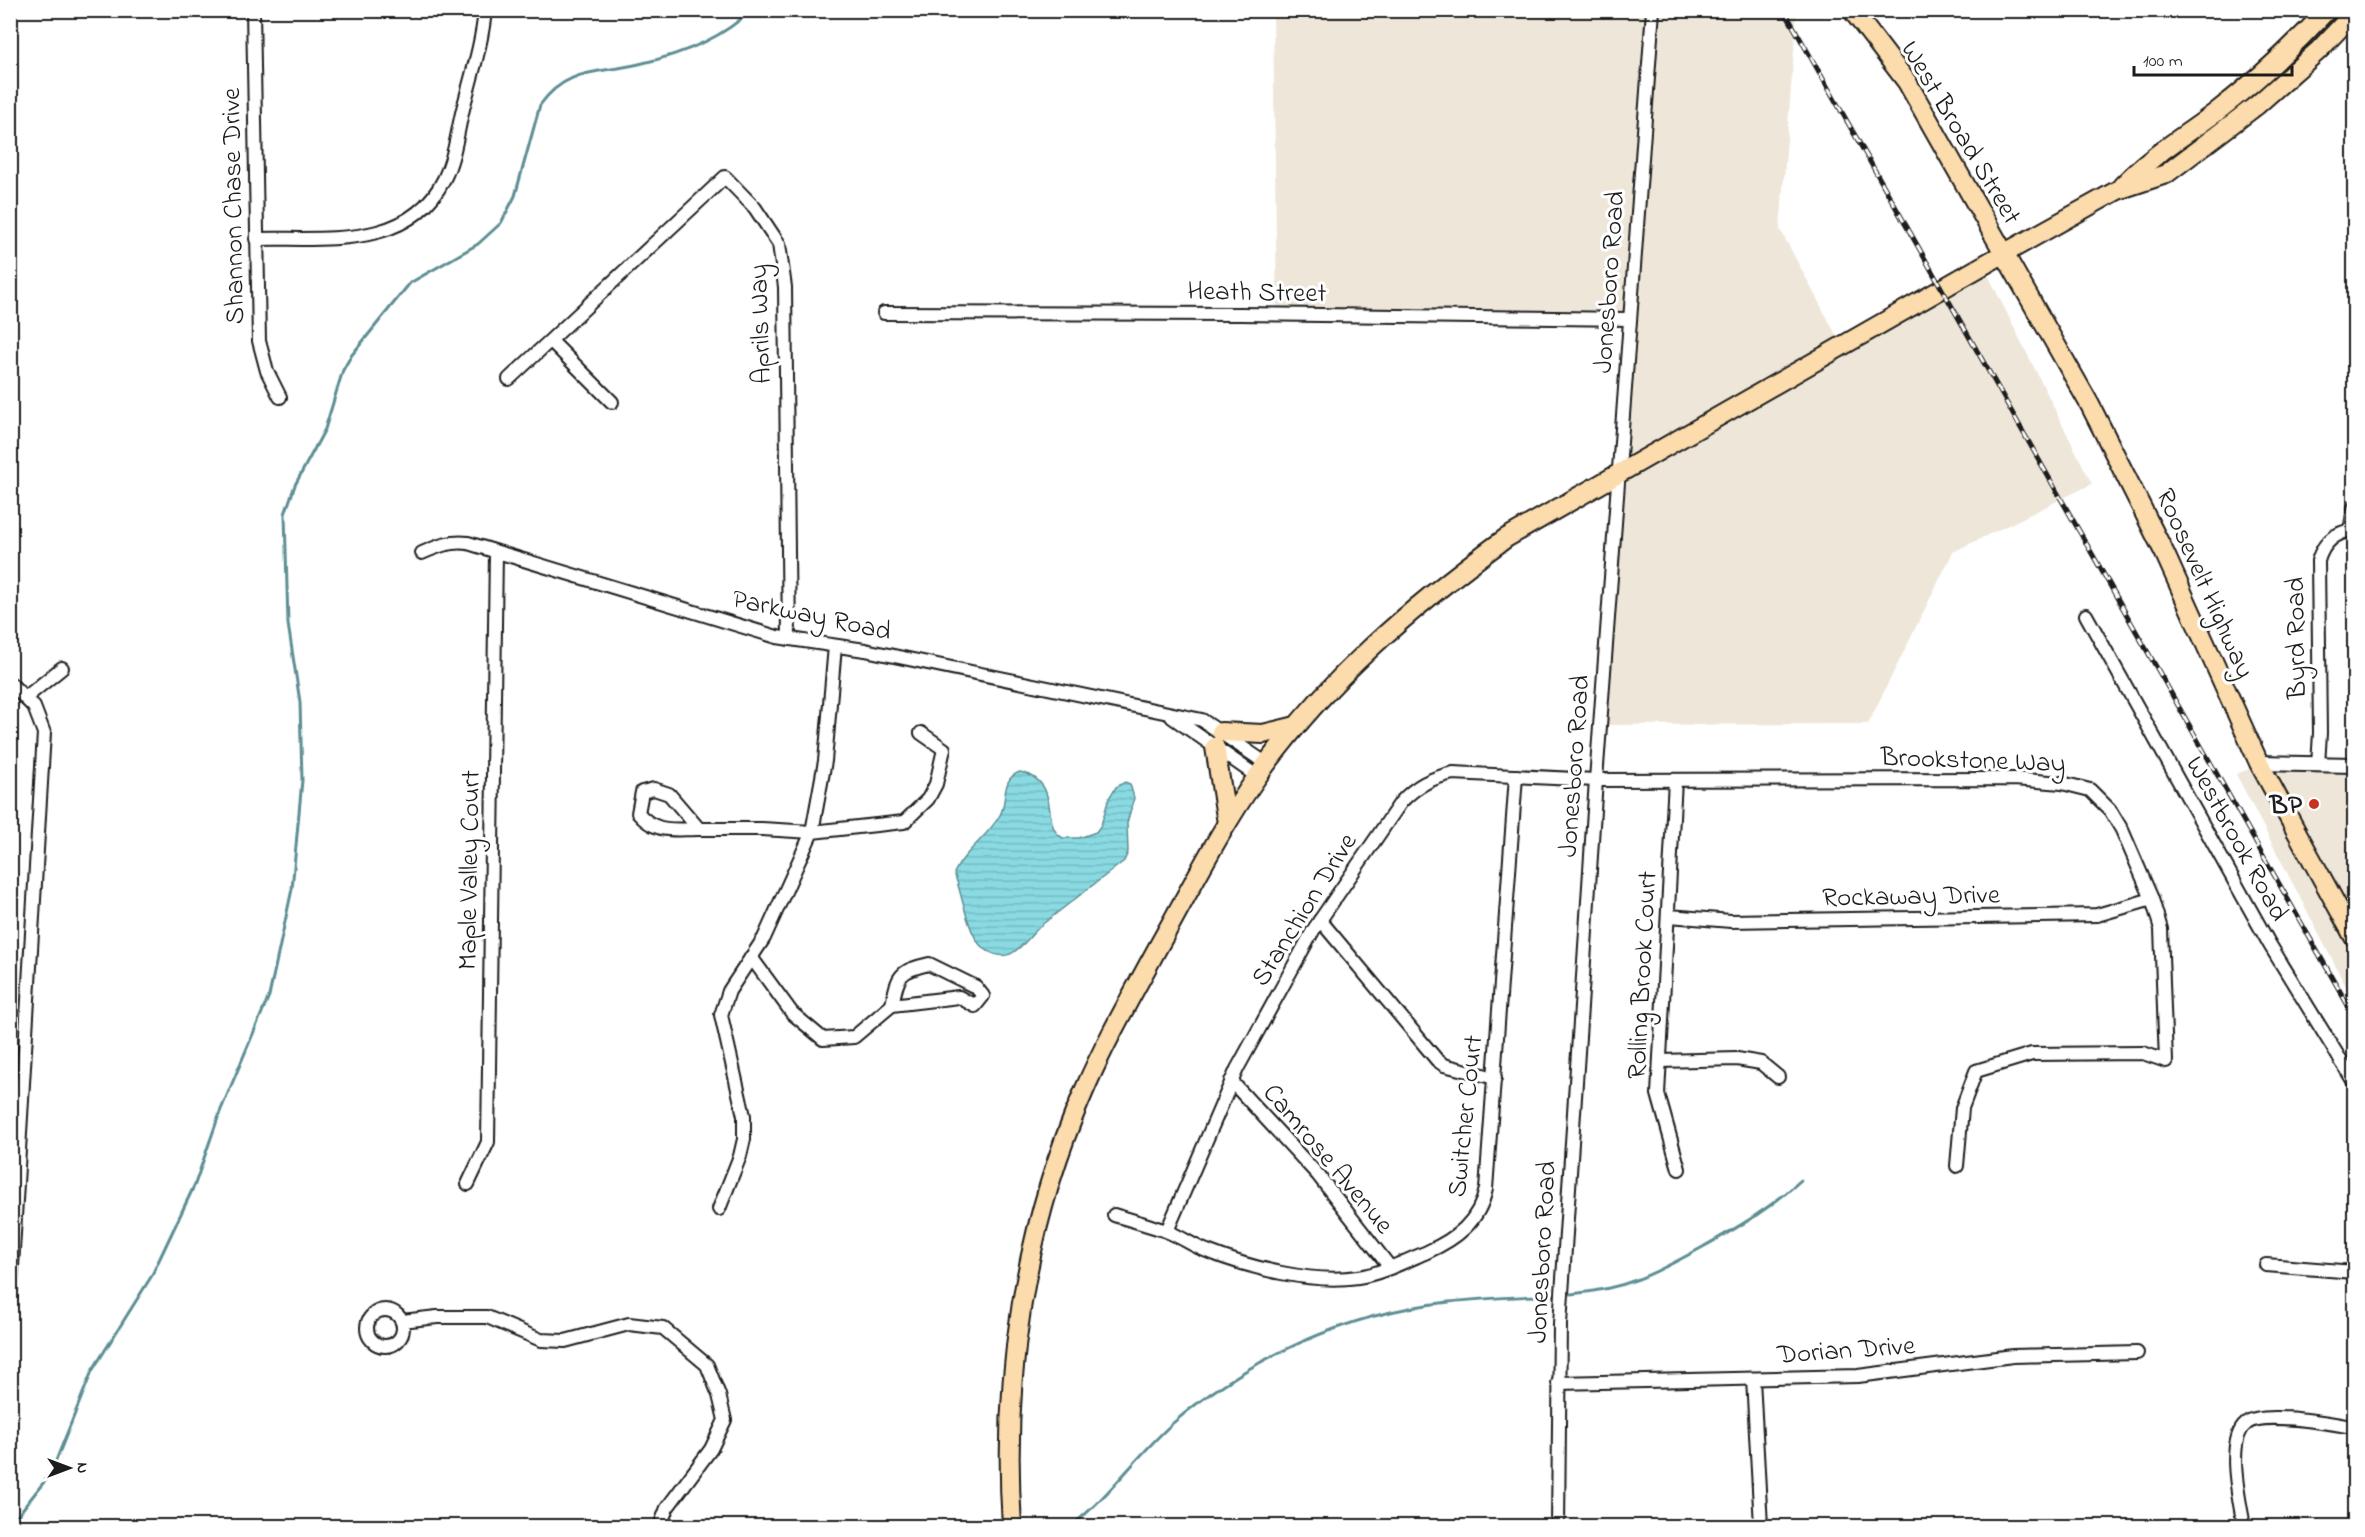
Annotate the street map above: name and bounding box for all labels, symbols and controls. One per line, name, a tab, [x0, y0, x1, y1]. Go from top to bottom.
street label: West Broad Street	[1890, 34, 2030, 232]
scale bar	[2134, 39, 2292, 77]
text: 100 m	[2143, 49, 2183, 75]
street label: Shannon Chase Drive	[213, 86, 256, 325]
street label: Jonesboro Road	[1585, 190, 1636, 375]
street label: Aprils Way	[740, 263, 783, 385]
street label: Heath Street	[1187, 273, 1327, 314]
street label: Roosevelt Highway	[2144, 483, 2263, 685]
street label: Byrd Road	[2277, 577, 2318, 700]
street label: Parkway Road	[728, 581, 895, 652]
street label: Jonesboro Road	[1550, 674, 1601, 859]
street label: Brookstone Way	[1879, 739, 2066, 784]
street label: Westbrook Road	[2174, 750, 2297, 929]
street label: Maple Valley Court	[449, 770, 492, 970]
place label: BP	[2268, 787, 2302, 826]
marker: BP	[2307, 797, 2321, 811]
street label: Stanchion Drive	[1242, 825, 1368, 995]
street label: Rolling Brook Court	[1619, 870, 1668, 1080]
street label: Rockaway Drive	[1822, 876, 2001, 919]
street label: Switcher Court	[1439, 1033, 1494, 1199]
street label: Camrose Avenue	[1252, 1076, 1402, 1244]
street label: Jonesboro Road	[1519, 1160, 1568, 1344]
street label: Dorian Drive	[1775, 1327, 1917, 1376]
north arrow	[39, 1438, 99, 1498]
text: N	[70, 1463, 94, 1474]

